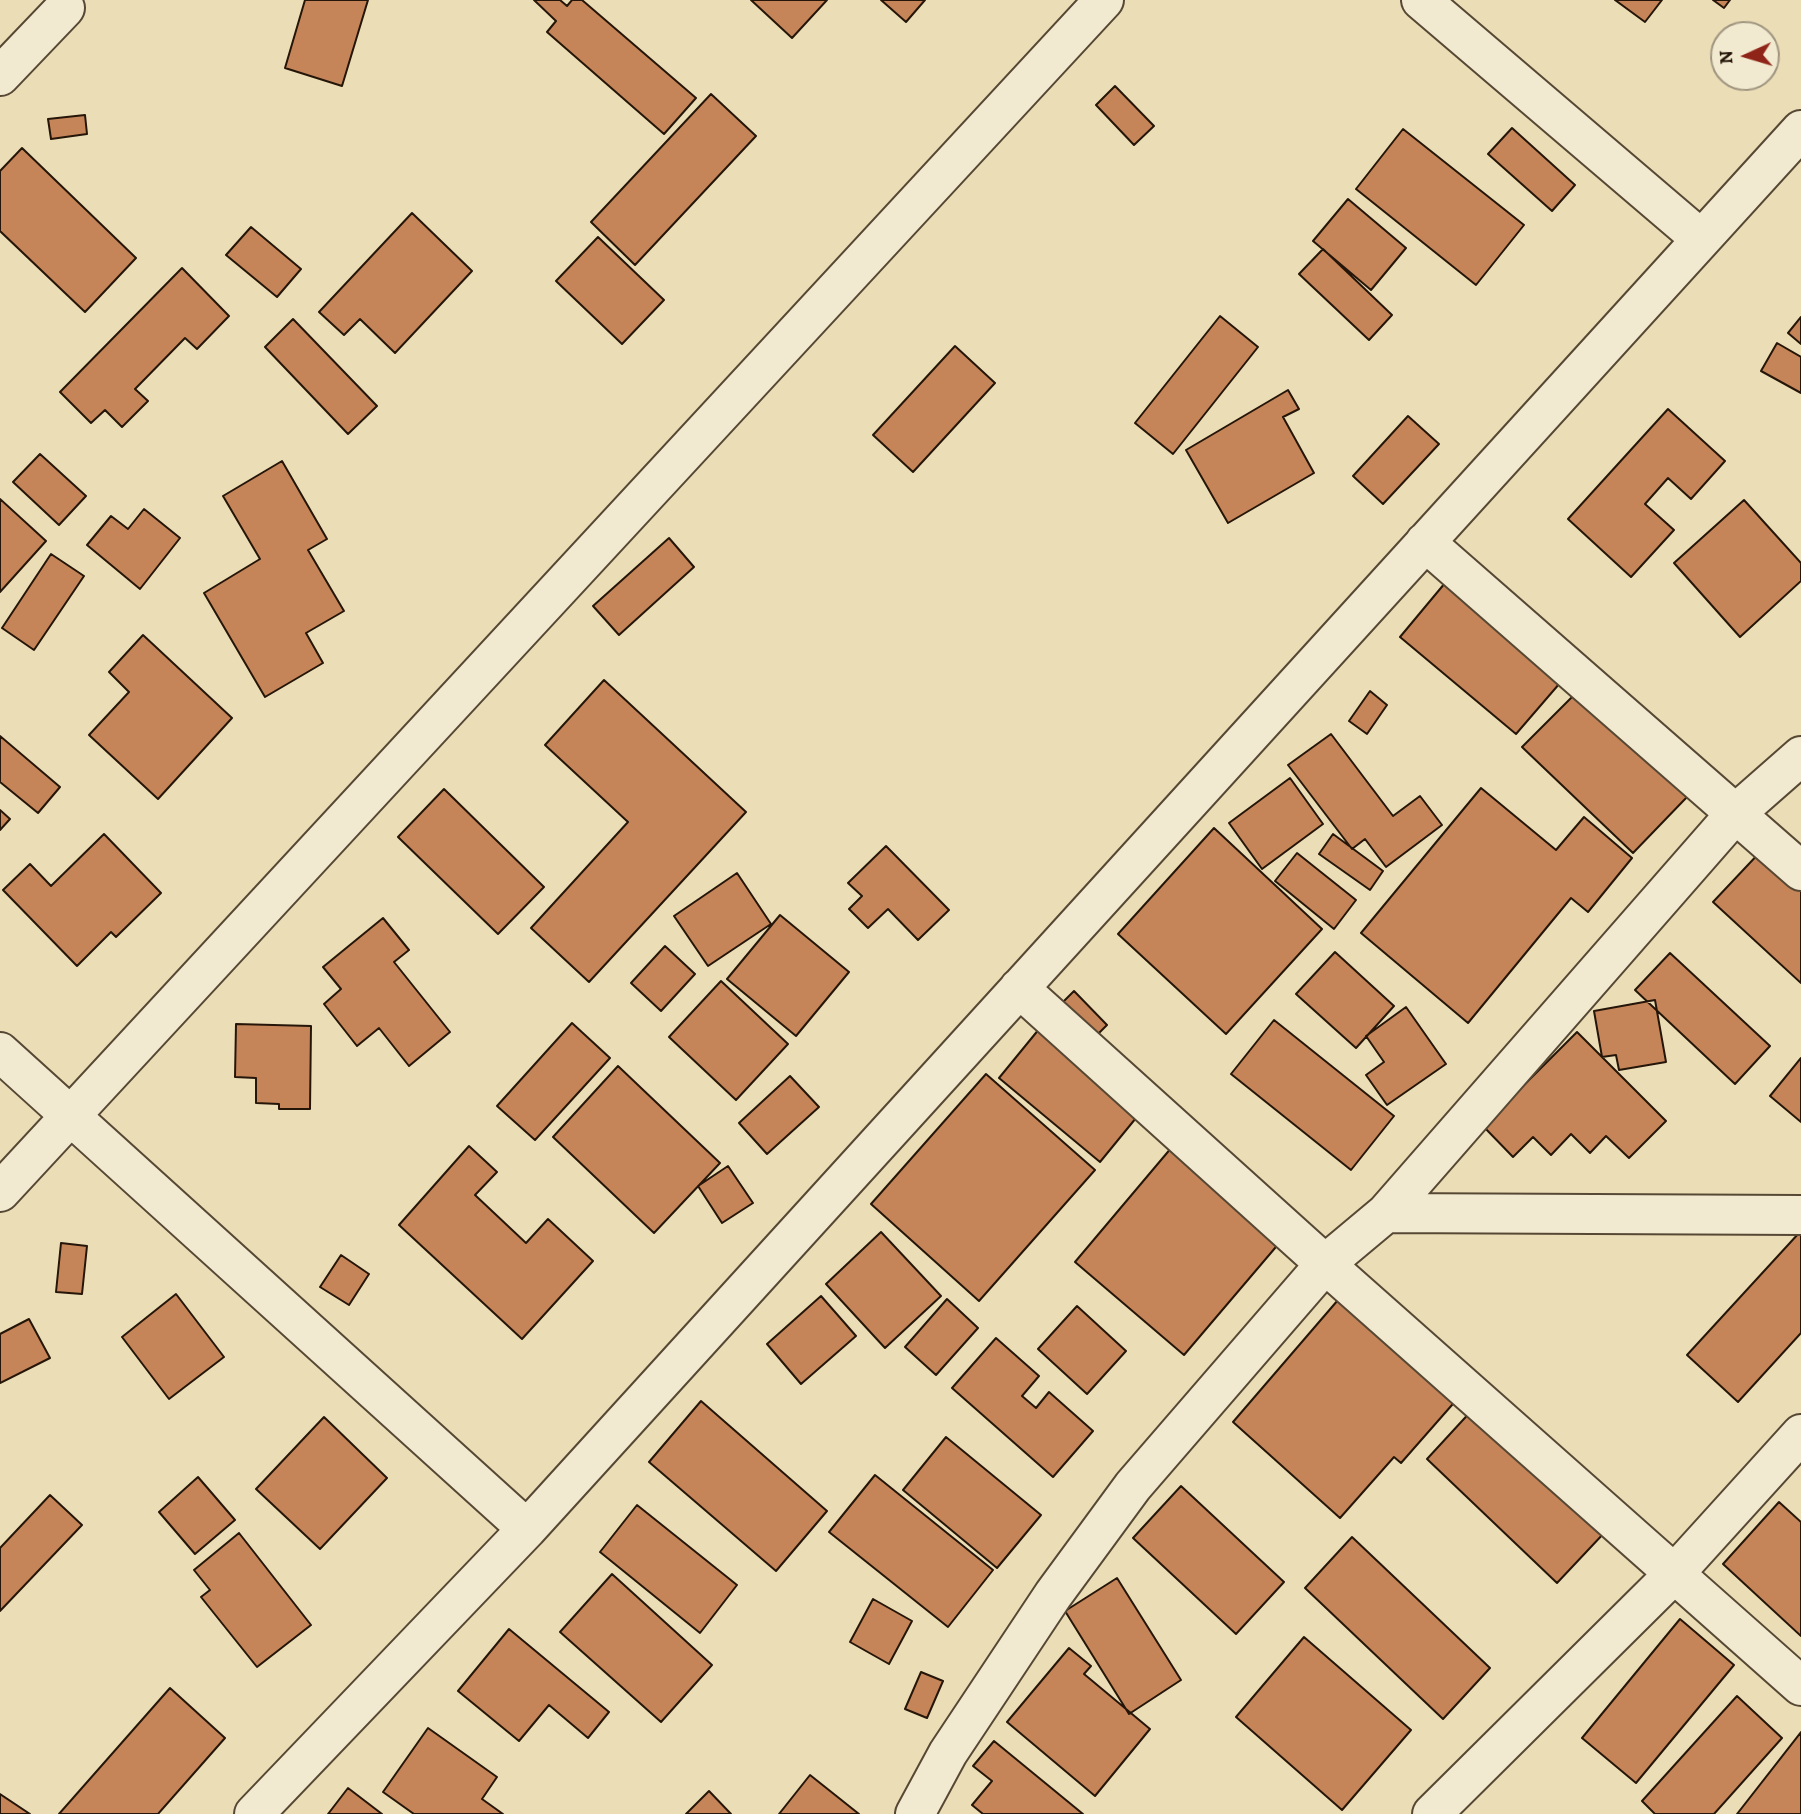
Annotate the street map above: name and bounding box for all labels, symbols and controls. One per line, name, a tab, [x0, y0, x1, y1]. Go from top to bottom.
north arrow	[1710, 21, 1780, 91]
text: N	[1713, 50, 1739, 65]

